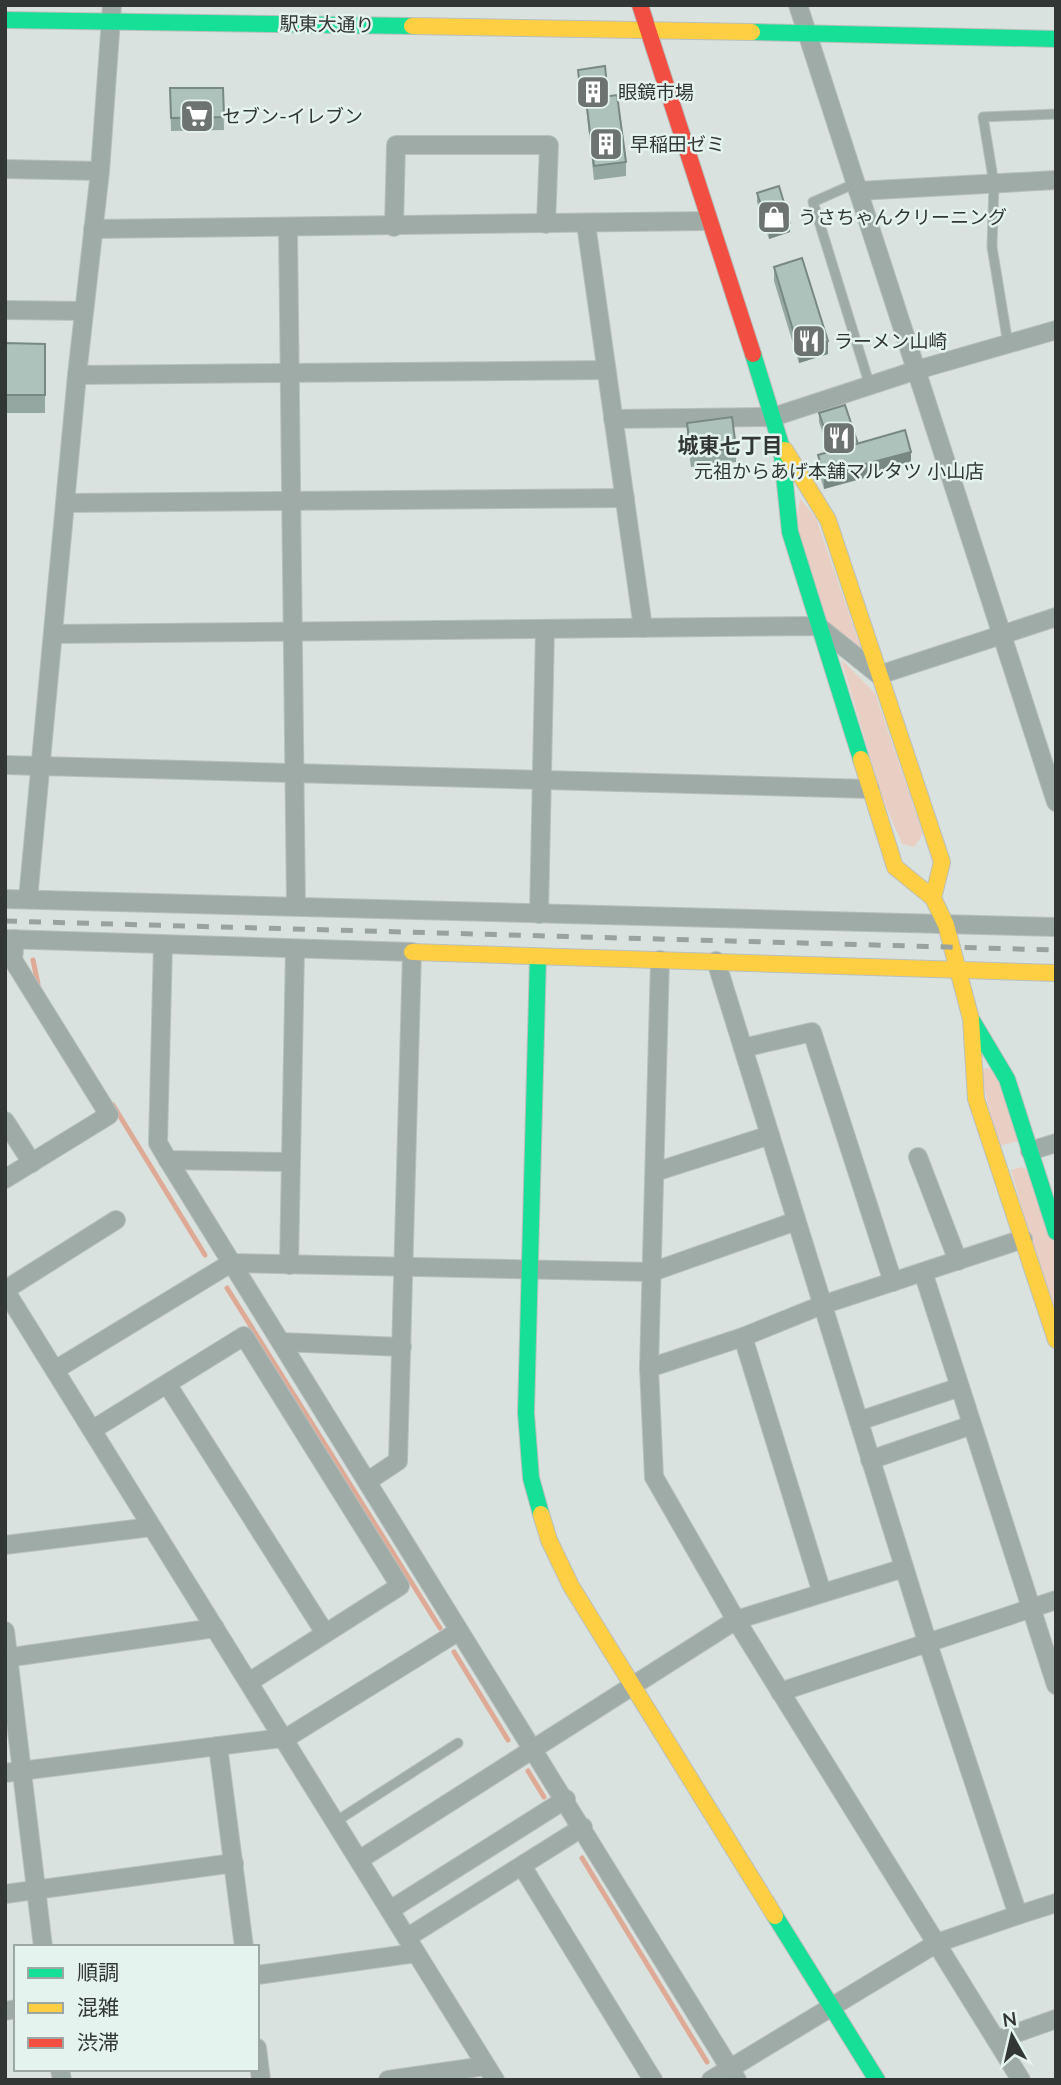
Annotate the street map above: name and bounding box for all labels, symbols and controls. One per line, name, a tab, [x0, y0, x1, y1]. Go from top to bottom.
street label: 駅東大通り	[279, 11, 375, 39]
building icon: 眼鏡市場	[574, 73, 612, 111]
place label: 眼鏡市場	[618, 80, 694, 106]
supermarket icon: セブン-イレブン	[178, 97, 216, 135]
place label: セブン-イレブン	[222, 104, 363, 130]
building icon: 早稲田ゼミ	[587, 125, 625, 163]
place label: 早稲田ゼミ	[630, 132, 725, 158]
shop icon: うさちゃんクリーニング	[755, 198, 793, 236]
place label: うさちゃんクリーニング	[798, 205, 1007, 231]
restaurant icon: ラーメン山崎	[790, 322, 828, 360]
place label: ラーメン山崎	[834, 329, 947, 355]
restaurant icon: 元祖からあげ本舗マルタツ 小山店	[820, 419, 858, 457]
district label: 城東七丁目	[678, 432, 783, 460]
place label: 元祖からあげ本舗マルタツ 小山店	[694, 459, 984, 485]
legend	[14, 1945, 259, 2071]
text: 順調	[77, 1959, 119, 1987]
text: 混雑	[77, 1994, 119, 2022]
north arrow	[977, 2001, 1047, 2071]
text: N	[1001, 2006, 1019, 2034]
text: 渋滞	[77, 2029, 119, 2057]

